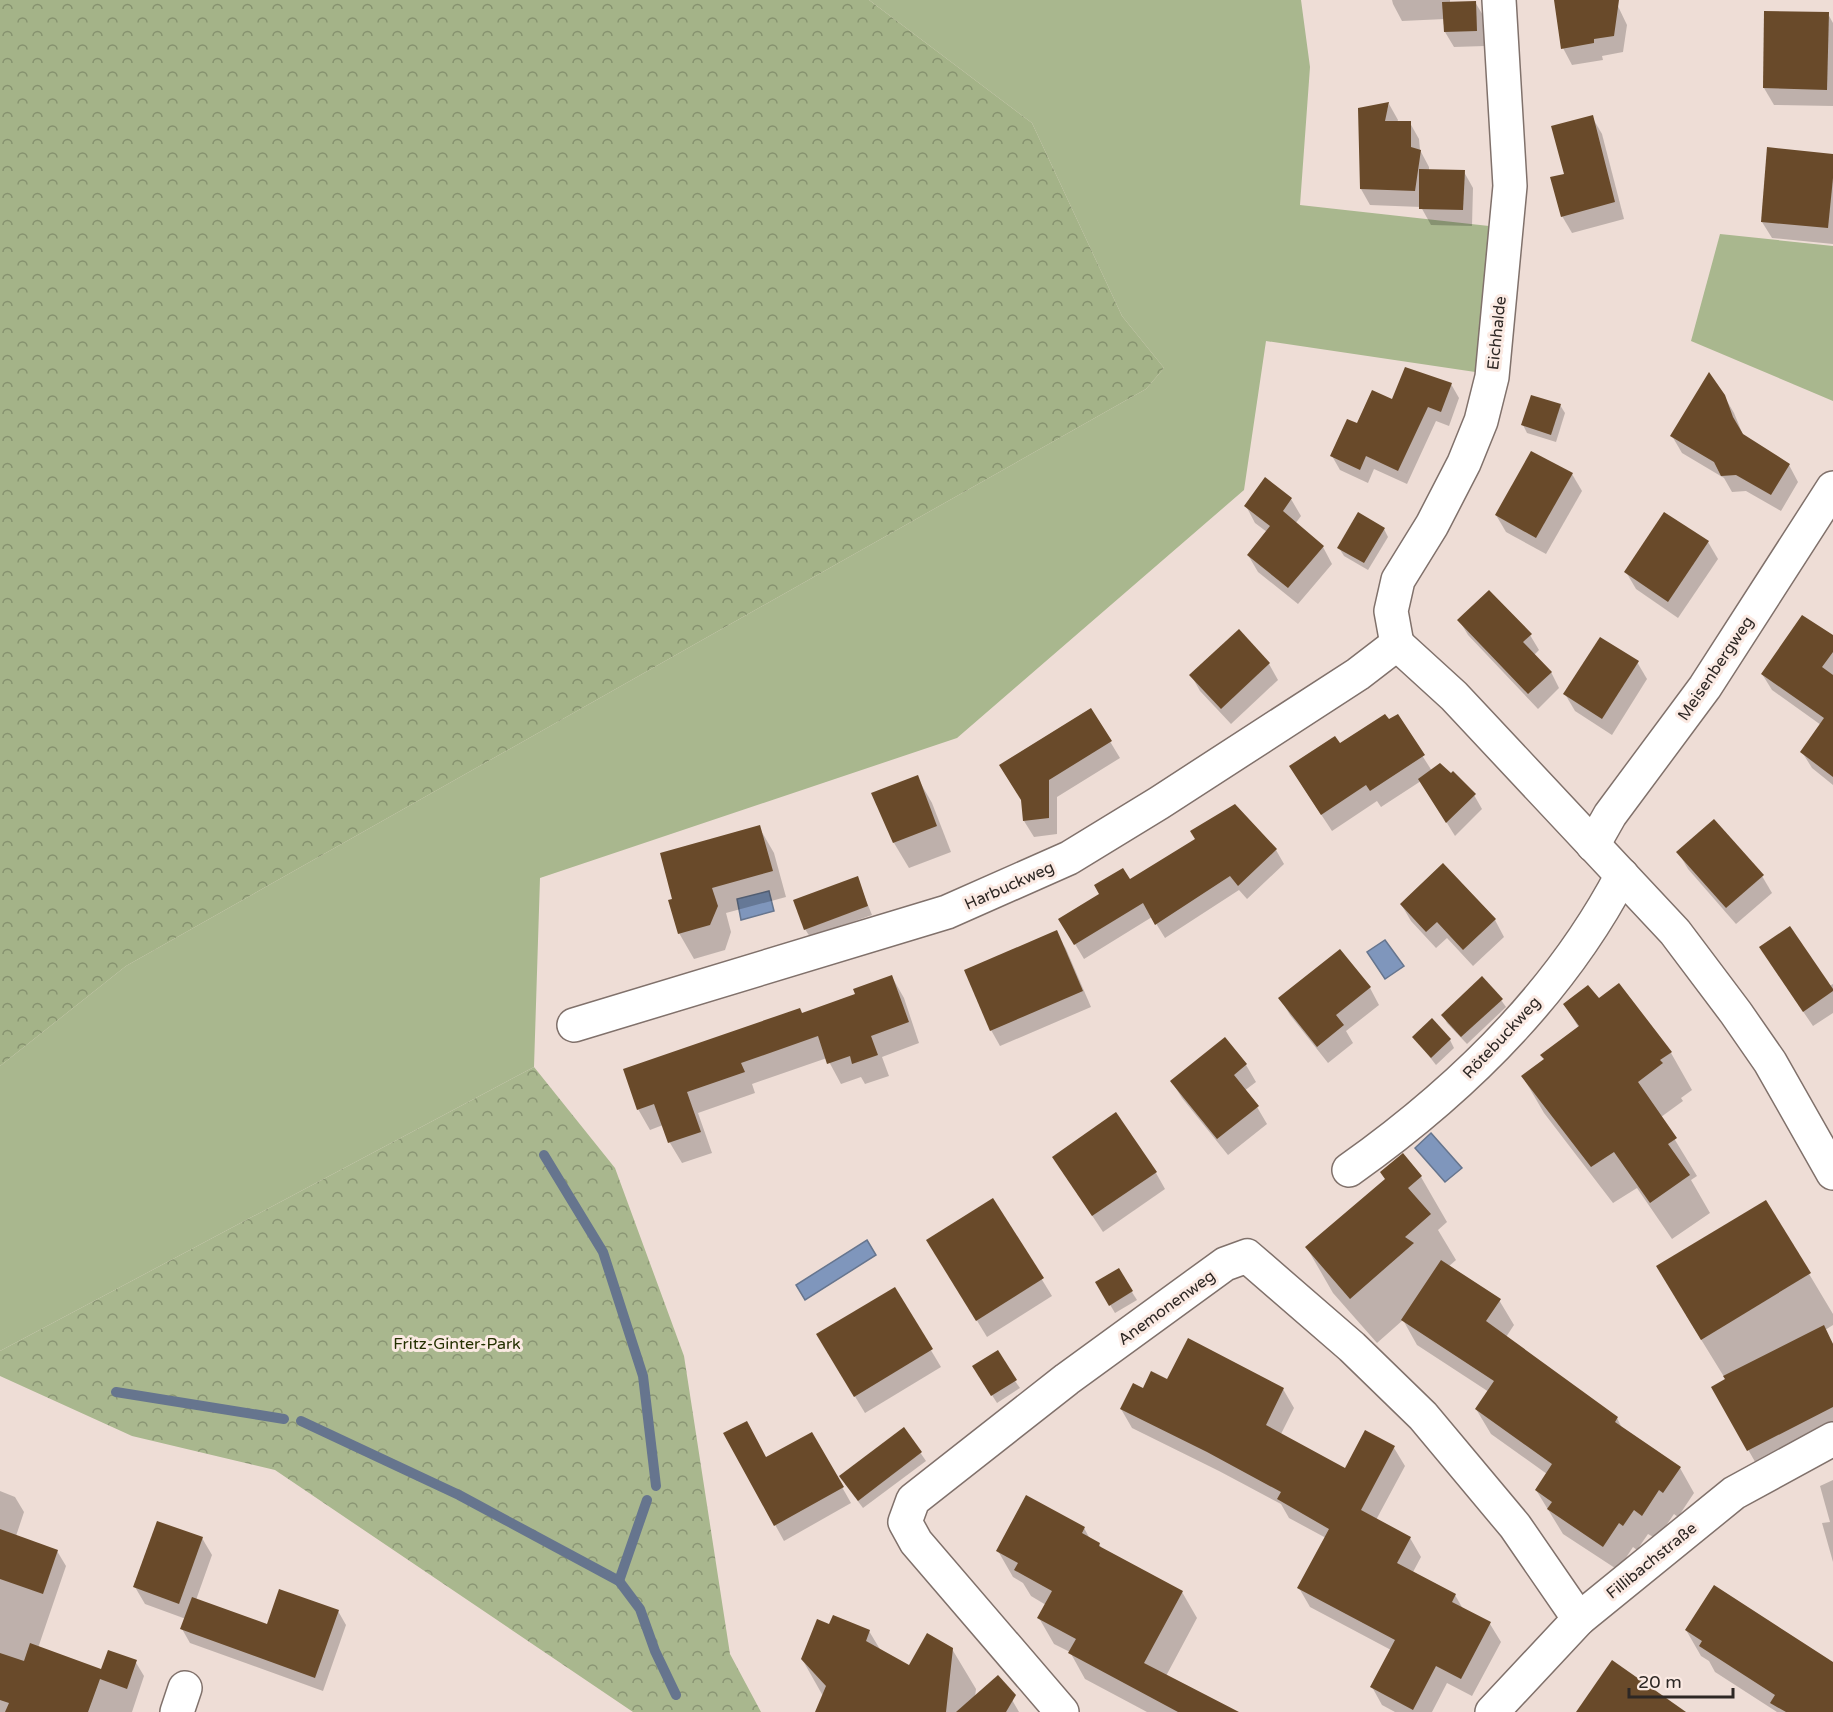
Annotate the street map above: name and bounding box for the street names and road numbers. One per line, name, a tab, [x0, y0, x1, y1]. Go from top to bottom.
street label: Eichhalde	[1483, 295, 1511, 371]
street label: Meisenbergweg	[1674, 613, 1758, 725]
street label: Harbuckweg	[961, 857, 1057, 915]
street label: Rötebuckweg	[1459, 992, 1545, 1083]
street label: Anemonenweg	[1114, 1266, 1219, 1350]
street label: Fillibachstraße	[1602, 1518, 1701, 1603]

